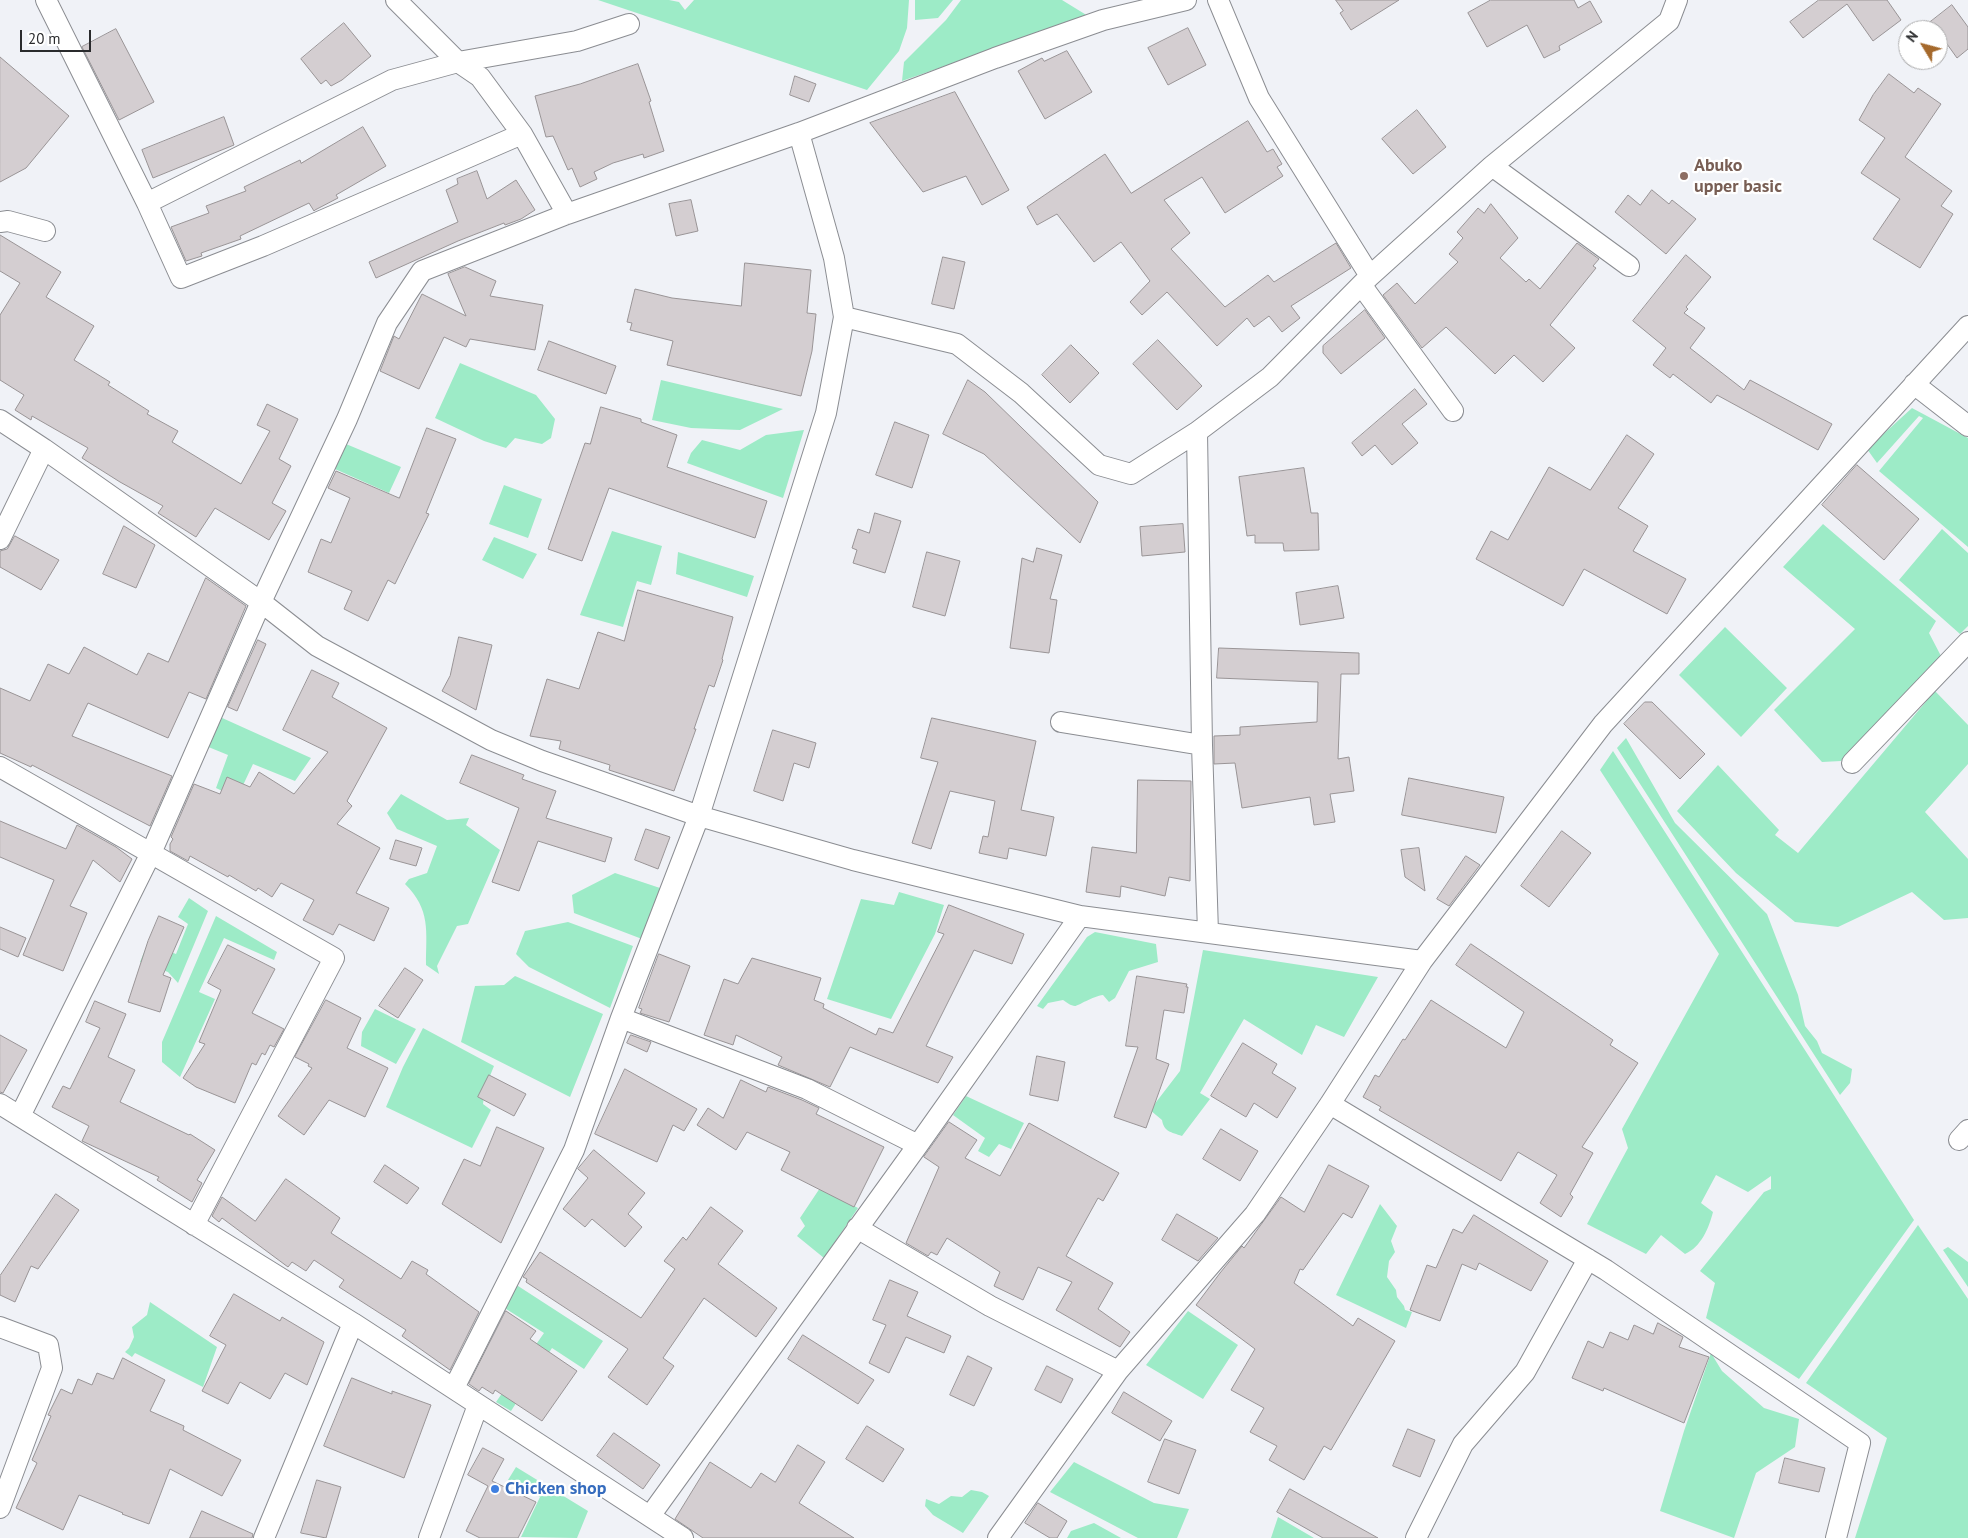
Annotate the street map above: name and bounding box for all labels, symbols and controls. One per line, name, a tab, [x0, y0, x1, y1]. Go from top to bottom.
scale bar	[22, 20, 94, 52]
north arrow	[1898, 20, 1948, 70]
text: N	[1902, 27, 1922, 46]
text: 20 m	[28, 29, 61, 48]
place label: Abuko upper basic	[1694, 155, 1782, 198]
marker: Abuko upper basic	[1678, 170, 1690, 182]
place label: Chicken shop	[505, 1478, 606, 1500]
marker: Chicken shop	[489, 1483, 501, 1495]

